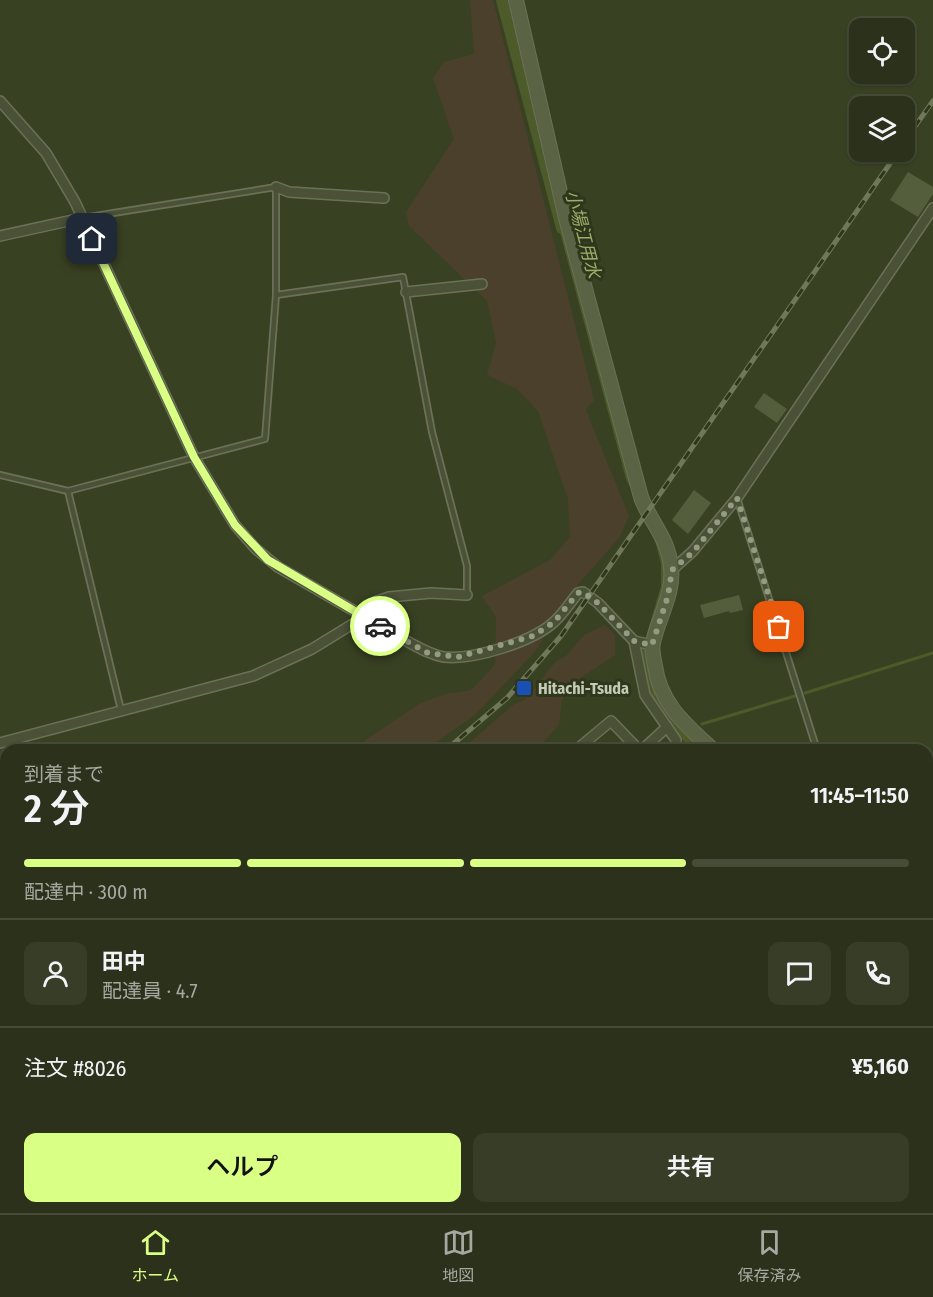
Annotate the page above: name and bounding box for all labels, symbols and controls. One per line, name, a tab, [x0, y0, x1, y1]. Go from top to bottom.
map controls	[849, 18, 915, 162]
button: locate	[849, 18, 915, 84]
button: layers	[849, 96, 915, 162]
water label: 小場江用水	[561, 188, 606, 282]
pin	[66, 213, 117, 264]
icon: home	[75, 222, 108, 255]
courier	[350, 596, 410, 656]
pin	[753, 601, 804, 652]
icon: car	[364, 610, 397, 643]
icon: bag	[762, 610, 795, 643]
marker: Hitachi-Tsuda	[515, 679, 533, 697]
place label: Hitachi-Tsuda	[538, 679, 629, 698]
text: 到着まで	[24, 762, 104, 786]
text: 11:45–11:50	[810, 782, 909, 809]
text: 2 分	[24, 786, 89, 832]
text: 配達中 · 300 m	[24, 880, 148, 904]
button: person	[24, 942, 87, 1005]
button: chat	[768, 942, 831, 1005]
button: phone	[846, 942, 909, 1005]
text: 田中	[102, 948, 146, 975]
text: 配達員 · 4.7	[102, 979, 198, 1003]
text: ¥5,160	[851, 1053, 909, 1080]
text: 注文 #8026	[24, 1055, 126, 1082]
button: ヘルプ	[24, 1133, 461, 1202]
button: 共有	[473, 1133, 909, 1202]
tab: ホーム	[131, 1226, 179, 1286]
tab: 地図	[442, 1226, 475, 1286]
tab: 保存済み	[738, 1226, 802, 1286]

